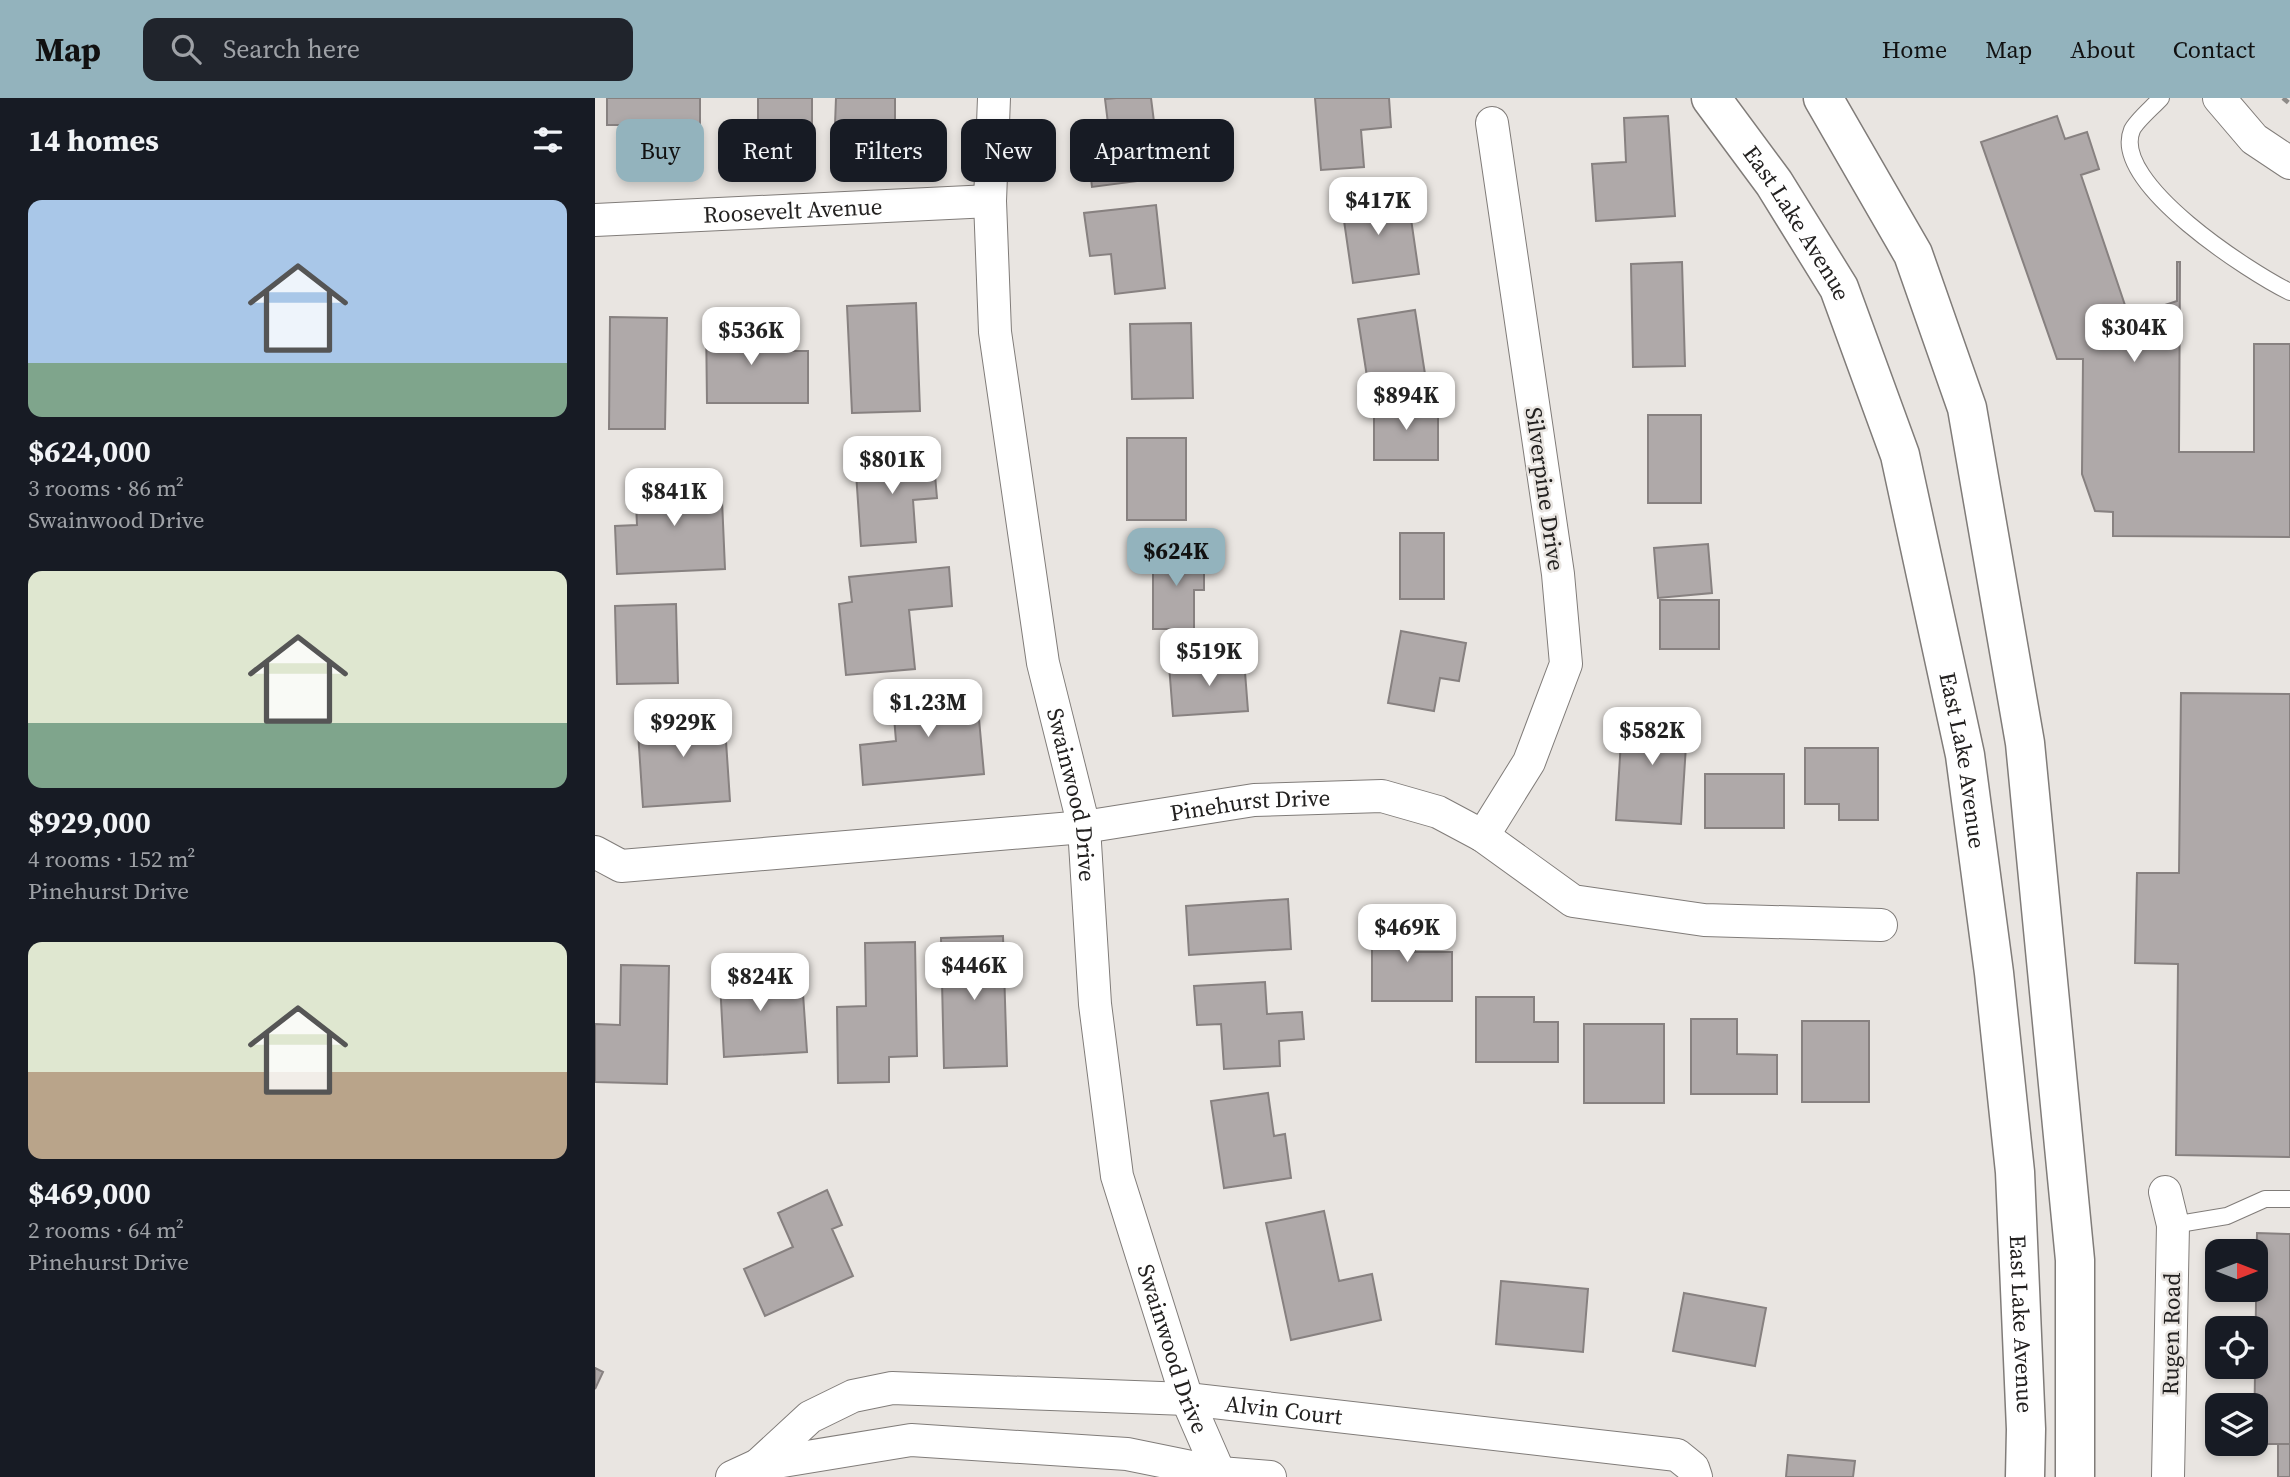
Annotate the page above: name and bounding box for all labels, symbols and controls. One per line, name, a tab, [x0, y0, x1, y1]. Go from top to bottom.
search box	[143, 18, 633, 81]
text: Map	[35, 27, 101, 72]
icon: search	[167, 30, 205, 68]
text: Search here	[223, 31, 360, 67]
text: Home	[1882, 33, 1947, 66]
text: Map	[1985, 33, 2032, 66]
text: About	[2070, 33, 2135, 66]
text: Contact	[2173, 33, 2255, 66]
chip: Buy	[616, 119, 704, 182]
chip: Rent	[718, 119, 816, 182]
chip: Filters	[830, 119, 947, 182]
chip: New	[961, 119, 1056, 182]
chip: Apartment	[1070, 119, 1234, 182]
text: 14 homes	[28, 120, 159, 161]
icon: filters	[529, 121, 567, 159]
street label: East Lake Avenue	[1735, 139, 1858, 305]
pin: $417K	[1329, 178, 1427, 237]
text: $417K	[1345, 184, 1411, 216]
street label: Roosevelt Avenue	[702, 190, 883, 231]
icon: home	[235, 245, 361, 371]
pin: $304K	[2085, 304, 2183, 364]
pin: $536K	[702, 308, 800, 367]
text: $304K	[2101, 311, 2167, 343]
text: $536K	[718, 314, 784, 346]
pin: $894K	[1357, 372, 1455, 432]
text: $894K	[1373, 379, 1439, 411]
street label: Silverpine Drive	[1518, 405, 1572, 573]
text: $624,000	[28, 431, 151, 472]
pin: $801K	[843, 436, 941, 496]
text: $801K	[859, 443, 925, 475]
pin: $841K	[625, 468, 723, 528]
text: 3 rooms · 86 m²	[28, 472, 184, 504]
text: $841K	[641, 475, 707, 507]
text: Swainwood Drive	[28, 504, 205, 536]
pin: $624K	[1127, 528, 1225, 588]
text: $624K	[1143, 535, 1209, 567]
icon: home	[235, 616, 361, 742]
pin: $519K	[1160, 628, 1258, 688]
text: $519K	[1176, 635, 1242, 667]
street label: East Lake Avenue	[1931, 669, 1993, 851]
pin: $1.23M	[871, 680, 985, 739]
text: $1.23M	[889, 686, 967, 718]
pin: $929K	[634, 700, 732, 759]
street label: Swainwood Drive	[1039, 705, 1103, 883]
text: $929K	[650, 706, 716, 738]
pin: $582K	[1603, 708, 1701, 767]
text: $582K	[1619, 714, 1685, 746]
street label: Pinehurst Drive	[1168, 782, 1331, 829]
text: $929,000	[28, 802, 151, 843]
text: 4 rooms · 152 m²	[28, 843, 195, 875]
text: Pinehurst Drive	[28, 875, 189, 907]
pin: $469K	[1358, 904, 1456, 964]
text: $469K	[1374, 911, 1440, 943]
pin: $446K	[925, 942, 1023, 1002]
text: $446K	[941, 949, 1007, 981]
pin: $824K	[711, 954, 809, 1013]
text: $824K	[727, 960, 793, 992]
icon: home	[235, 987, 361, 1113]
text: $469,000	[28, 1173, 151, 1214]
text: 2 rooms · 64 m²	[28, 1214, 184, 1246]
street label: East Lake Avenue	[2002, 1234, 2041, 1414]
north arrow	[2205, 1239, 2268, 1302]
map controls	[2205, 1239, 2268, 1456]
text: Pinehurst Drive	[28, 1246, 189, 1278]
street label: Swainwood Drive	[1130, 1260, 1216, 1439]
street label: Rugen Road	[2154, 1272, 2188, 1396]
button: locate	[2205, 1316, 2268, 1379]
street label: Alvin Court	[1223, 1387, 1345, 1433]
button: layers	[2205, 1393, 2268, 1456]

